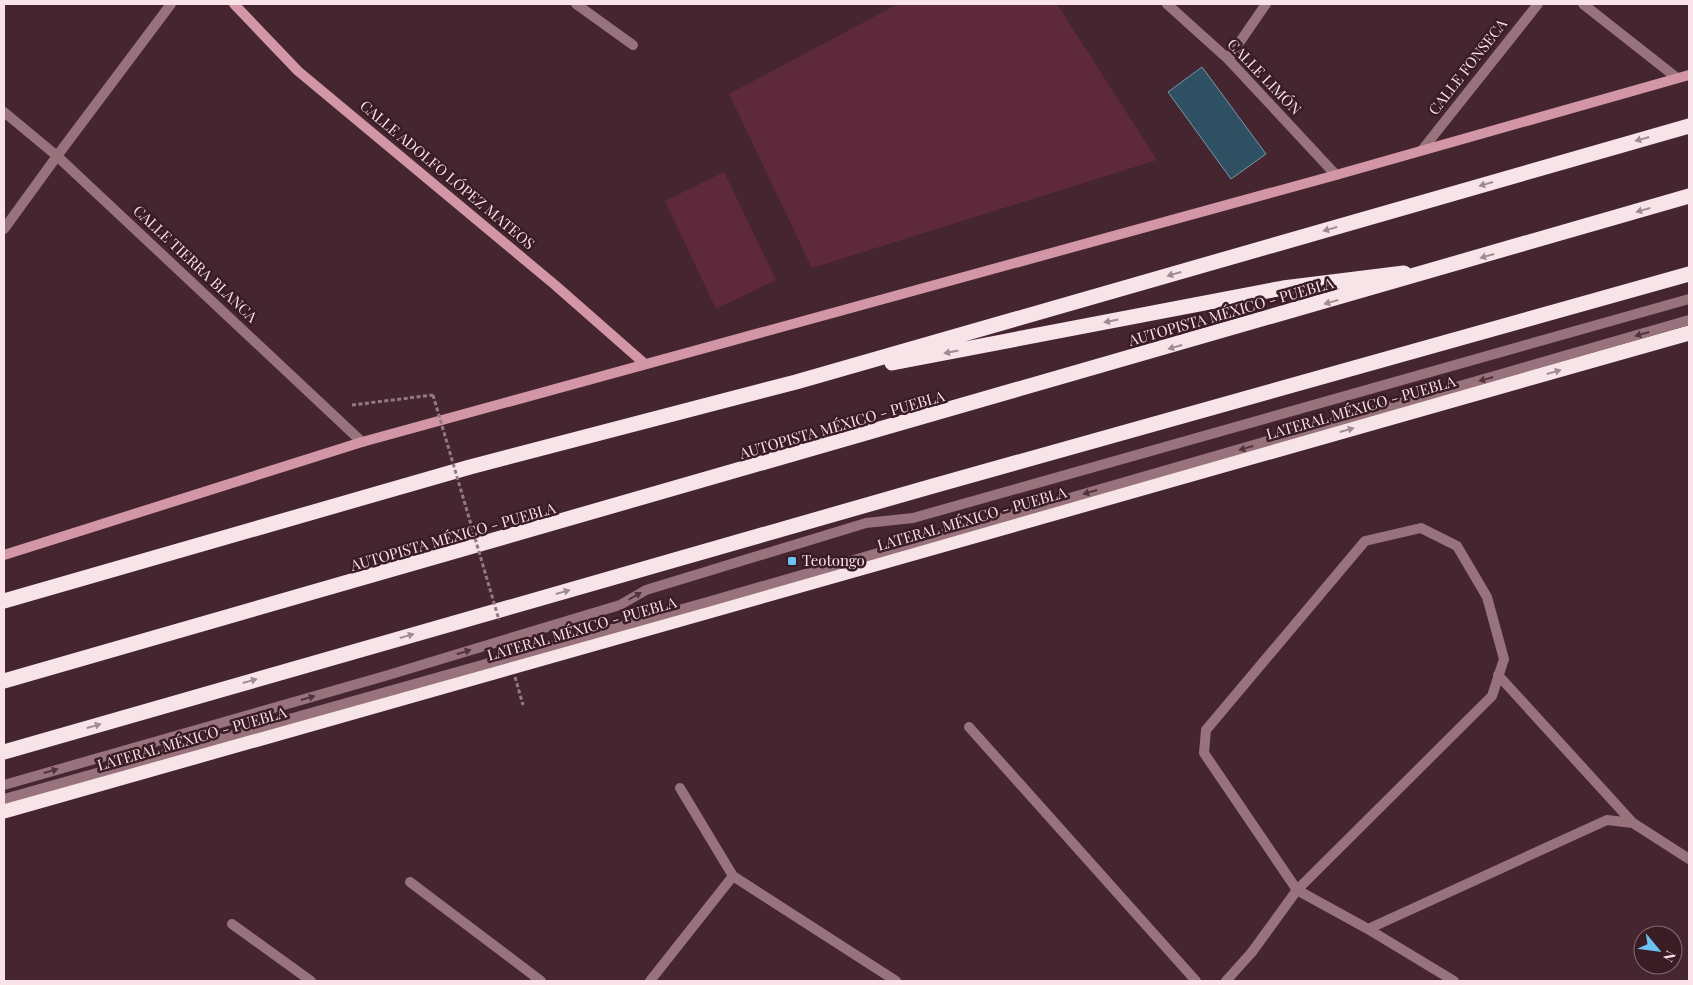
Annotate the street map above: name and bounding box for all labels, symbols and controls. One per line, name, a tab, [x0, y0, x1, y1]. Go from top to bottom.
street label: CALLE FONSECA	[1423, 14, 1511, 119]
street label: CALLE LIMÓN	[1223, 34, 1306, 119]
street label: CALLE ADOLFO LÓPEZ MATEOS	[356, 95, 539, 253]
one-way arrow	[1635, 136, 1650, 144]
one-way arrow	[1479, 181, 1494, 189]
street label: CALLE TIERRA BLANCA	[129, 200, 263, 327]
one-way arrow	[1635, 207, 1650, 215]
one-way arrow	[1322, 225, 1338, 233]
one-way arrow	[1479, 253, 1494, 261]
one-way arrow	[1166, 270, 1181, 278]
street label: AUTOPISTA MÉXICO - PUEBLA	[1125, 272, 1336, 350]
one-way arrow	[1323, 298, 1338, 306]
one-way arrow	[1102, 318, 1118, 326]
one-way arrow	[1635, 330, 1650, 338]
one-way arrow	[1167, 343, 1182, 351]
one-way arrow	[943, 349, 959, 357]
one-way arrow	[1546, 367, 1561, 375]
street label: LATERAL MÉXICO - PUEBLA	[1264, 370, 1458, 444]
one-way arrow	[1479, 375, 1494, 383]
street label: AUTOPISTA MÉXICO - PUEBLA	[736, 385, 947, 463]
one-way arrow	[1340, 426, 1355, 434]
one-way arrow	[1238, 444, 1253, 452]
street label: LATERAL MÉXICO - PUEBLA	[875, 481, 1069, 555]
one-way arrow	[1082, 489, 1097, 497]
street label: AUTOPISTA MÉXICO - PUEBLA	[347, 497, 558, 575]
place label: Teotongo	[802, 550, 865, 570]
marker: Teotongo	[786, 555, 798, 567]
one-way arrow	[556, 587, 571, 595]
street label: LATERAL MÉXICO - PUEBLA	[485, 591, 679, 665]
one-way arrow	[628, 592, 641, 601]
one-way arrow	[399, 632, 414, 640]
one-way arrow	[456, 648, 471, 656]
one-way arrow	[243, 677, 258, 685]
one-way arrow	[300, 694, 315, 702]
street label: LATERAL MÉXICO - PUEBLA	[95, 701, 289, 775]
one-way arrow	[87, 721, 102, 729]
one-way arrow	[43, 767, 58, 775]
north arrow	[1633, 925, 1683, 975]
text: N	[1659, 948, 1681, 966]

